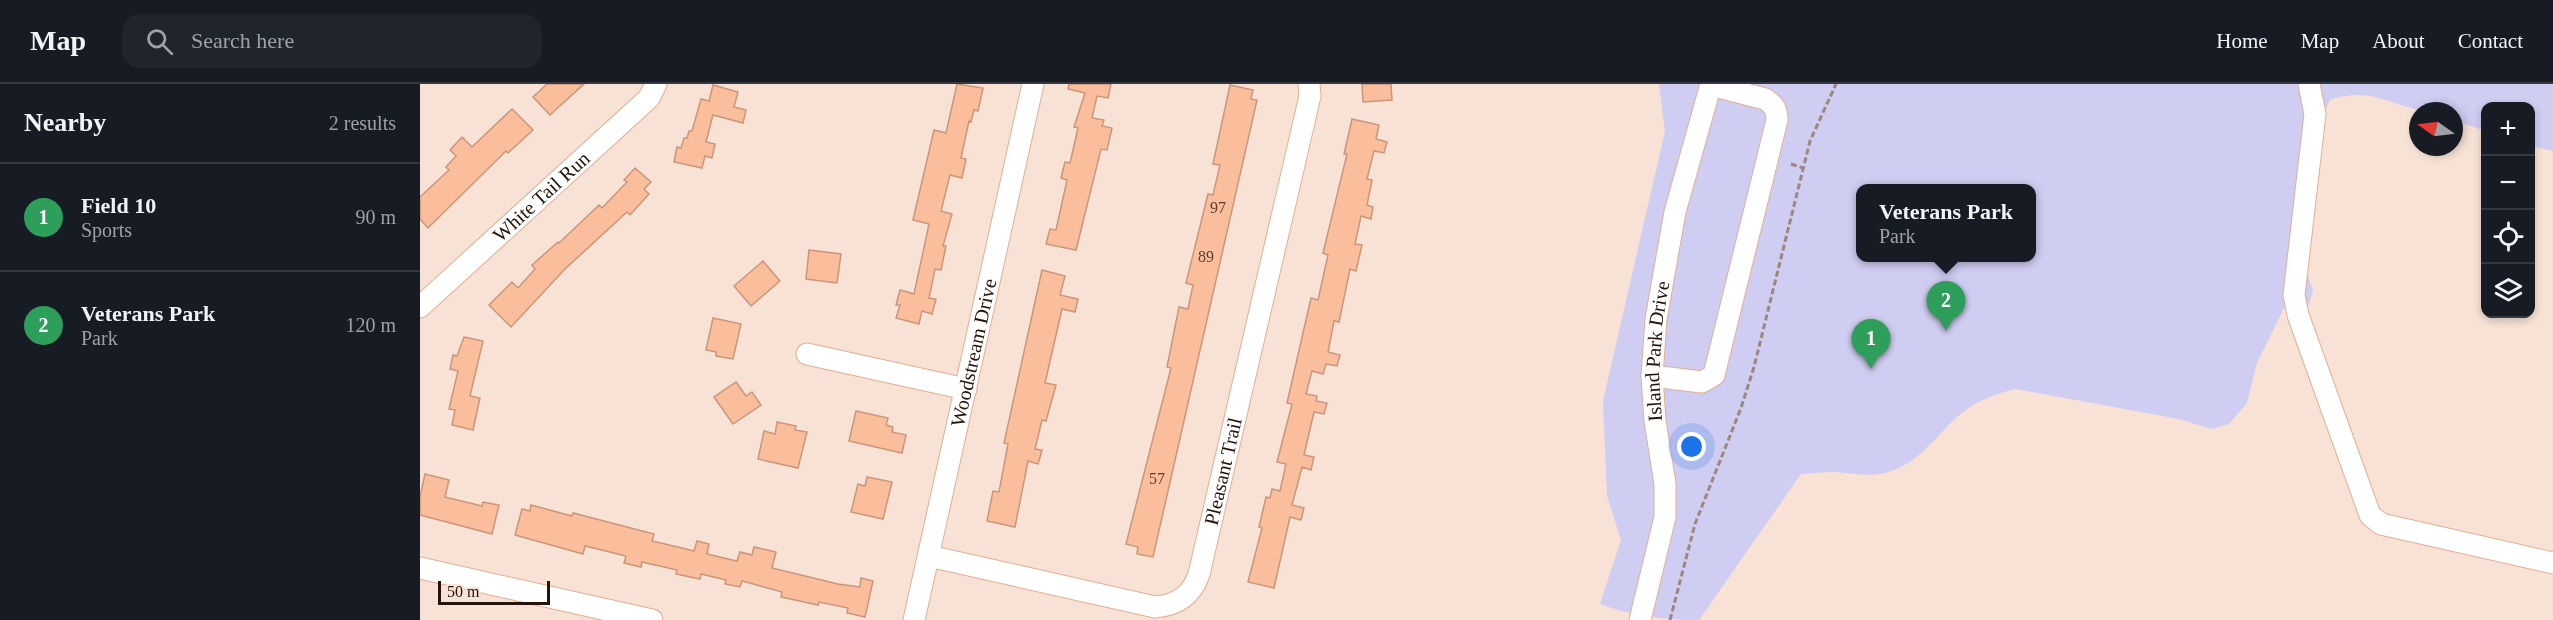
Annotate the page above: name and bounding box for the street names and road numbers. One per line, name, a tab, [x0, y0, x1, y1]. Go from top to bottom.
street label: White Tail Run	[488, 147, 594, 246]
street label: Woodstream Drive	[946, 276, 1001, 429]
street label: Island Park Drive	[1641, 279, 1674, 422]
street label: Pleasant Trail	[1200, 415, 1246, 527]

